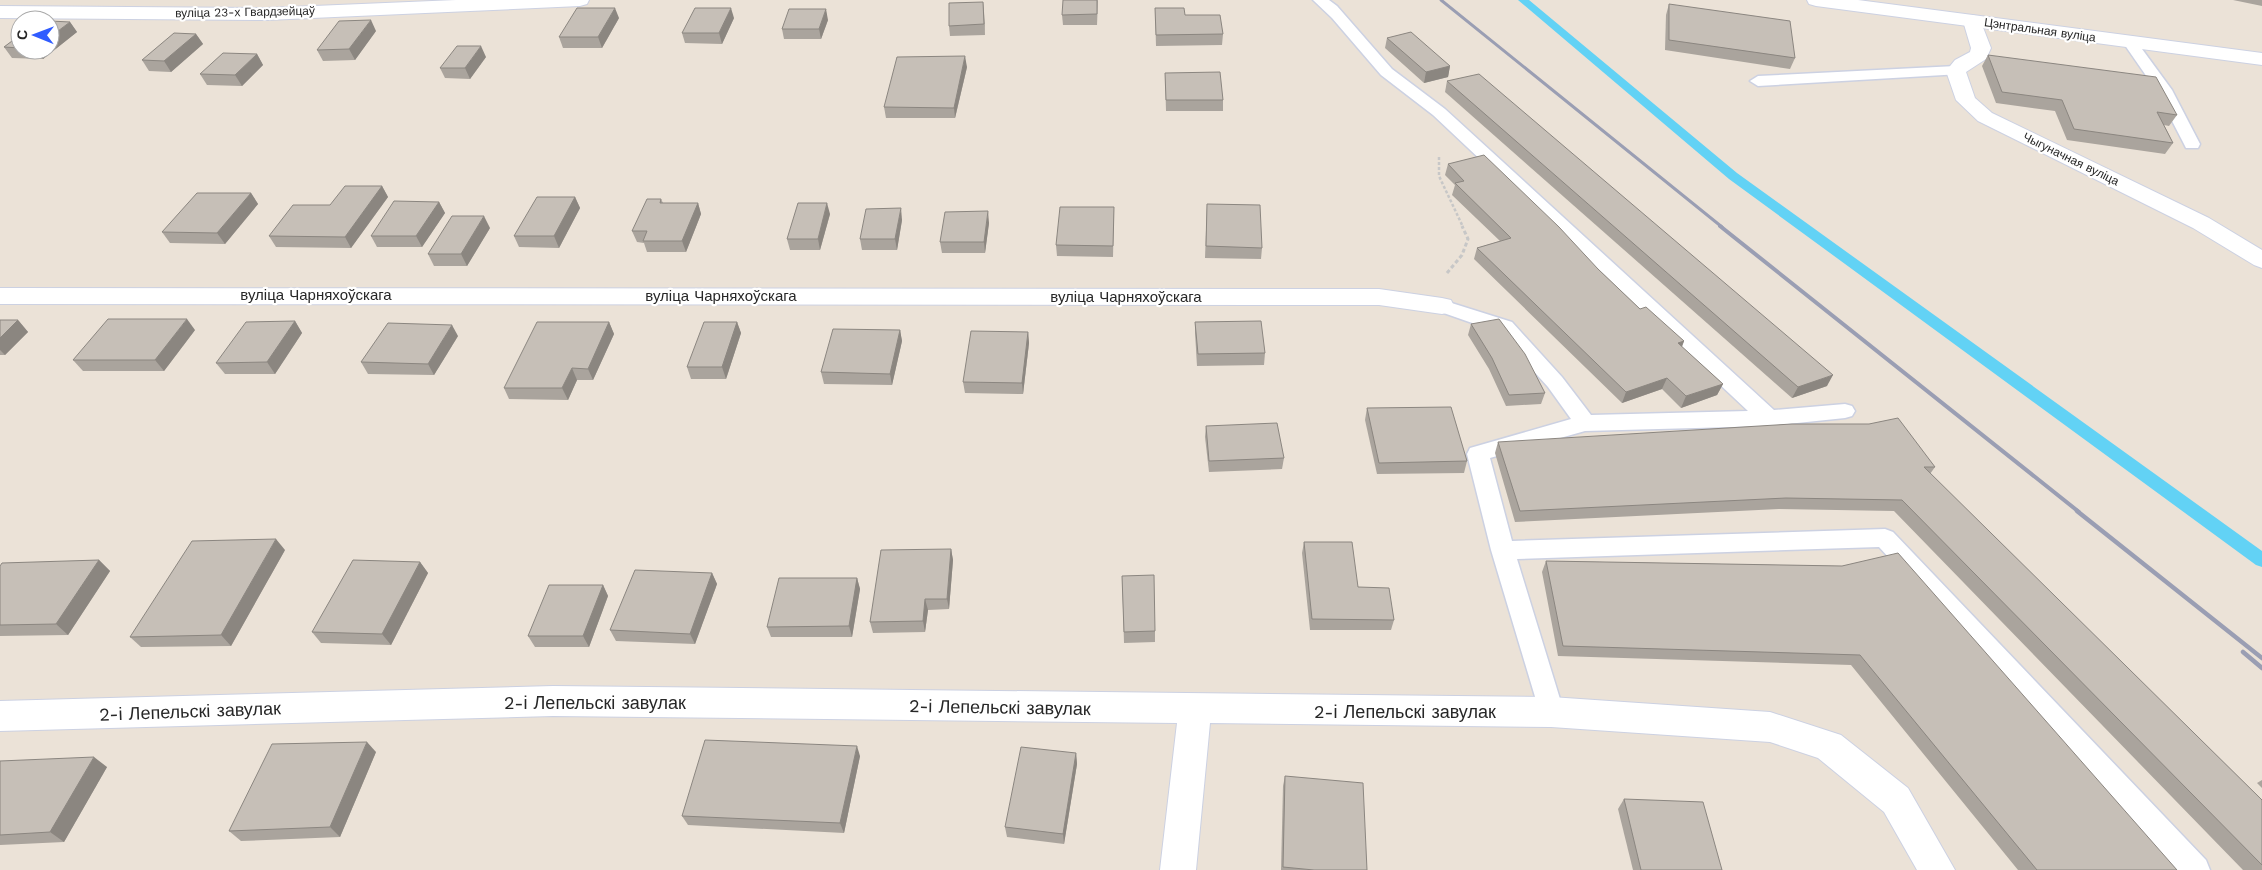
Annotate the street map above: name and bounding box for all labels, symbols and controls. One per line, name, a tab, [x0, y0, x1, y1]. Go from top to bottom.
street label: вуліца 23-х Гвардзейцаў	[175, 4, 315, 20]
north arrow	[10, 10, 60, 60]
street label: Цэнтральная вуліца	[1983, 15, 2097, 45]
text: С	[14, 30, 30, 40]
street label: Чыгуначная вуліца	[2021, 130, 2122, 189]
street label: вуліца Чарняхоўскага	[240, 286, 392, 304]
street label: вуліца Чарняхоўскага	[645, 287, 797, 305]
street label: вуліца Чарняхоўскага	[1050, 288, 1202, 306]
street label: 2-і Лепельскі завулак	[504, 692, 686, 713]
street label: 2-і Лепельскі завулак	[909, 695, 1091, 719]
street label: 2-і Лепельскі завулак	[99, 697, 281, 725]
street label: 2-і Лепельскі завулак	[1314, 701, 1496, 722]

